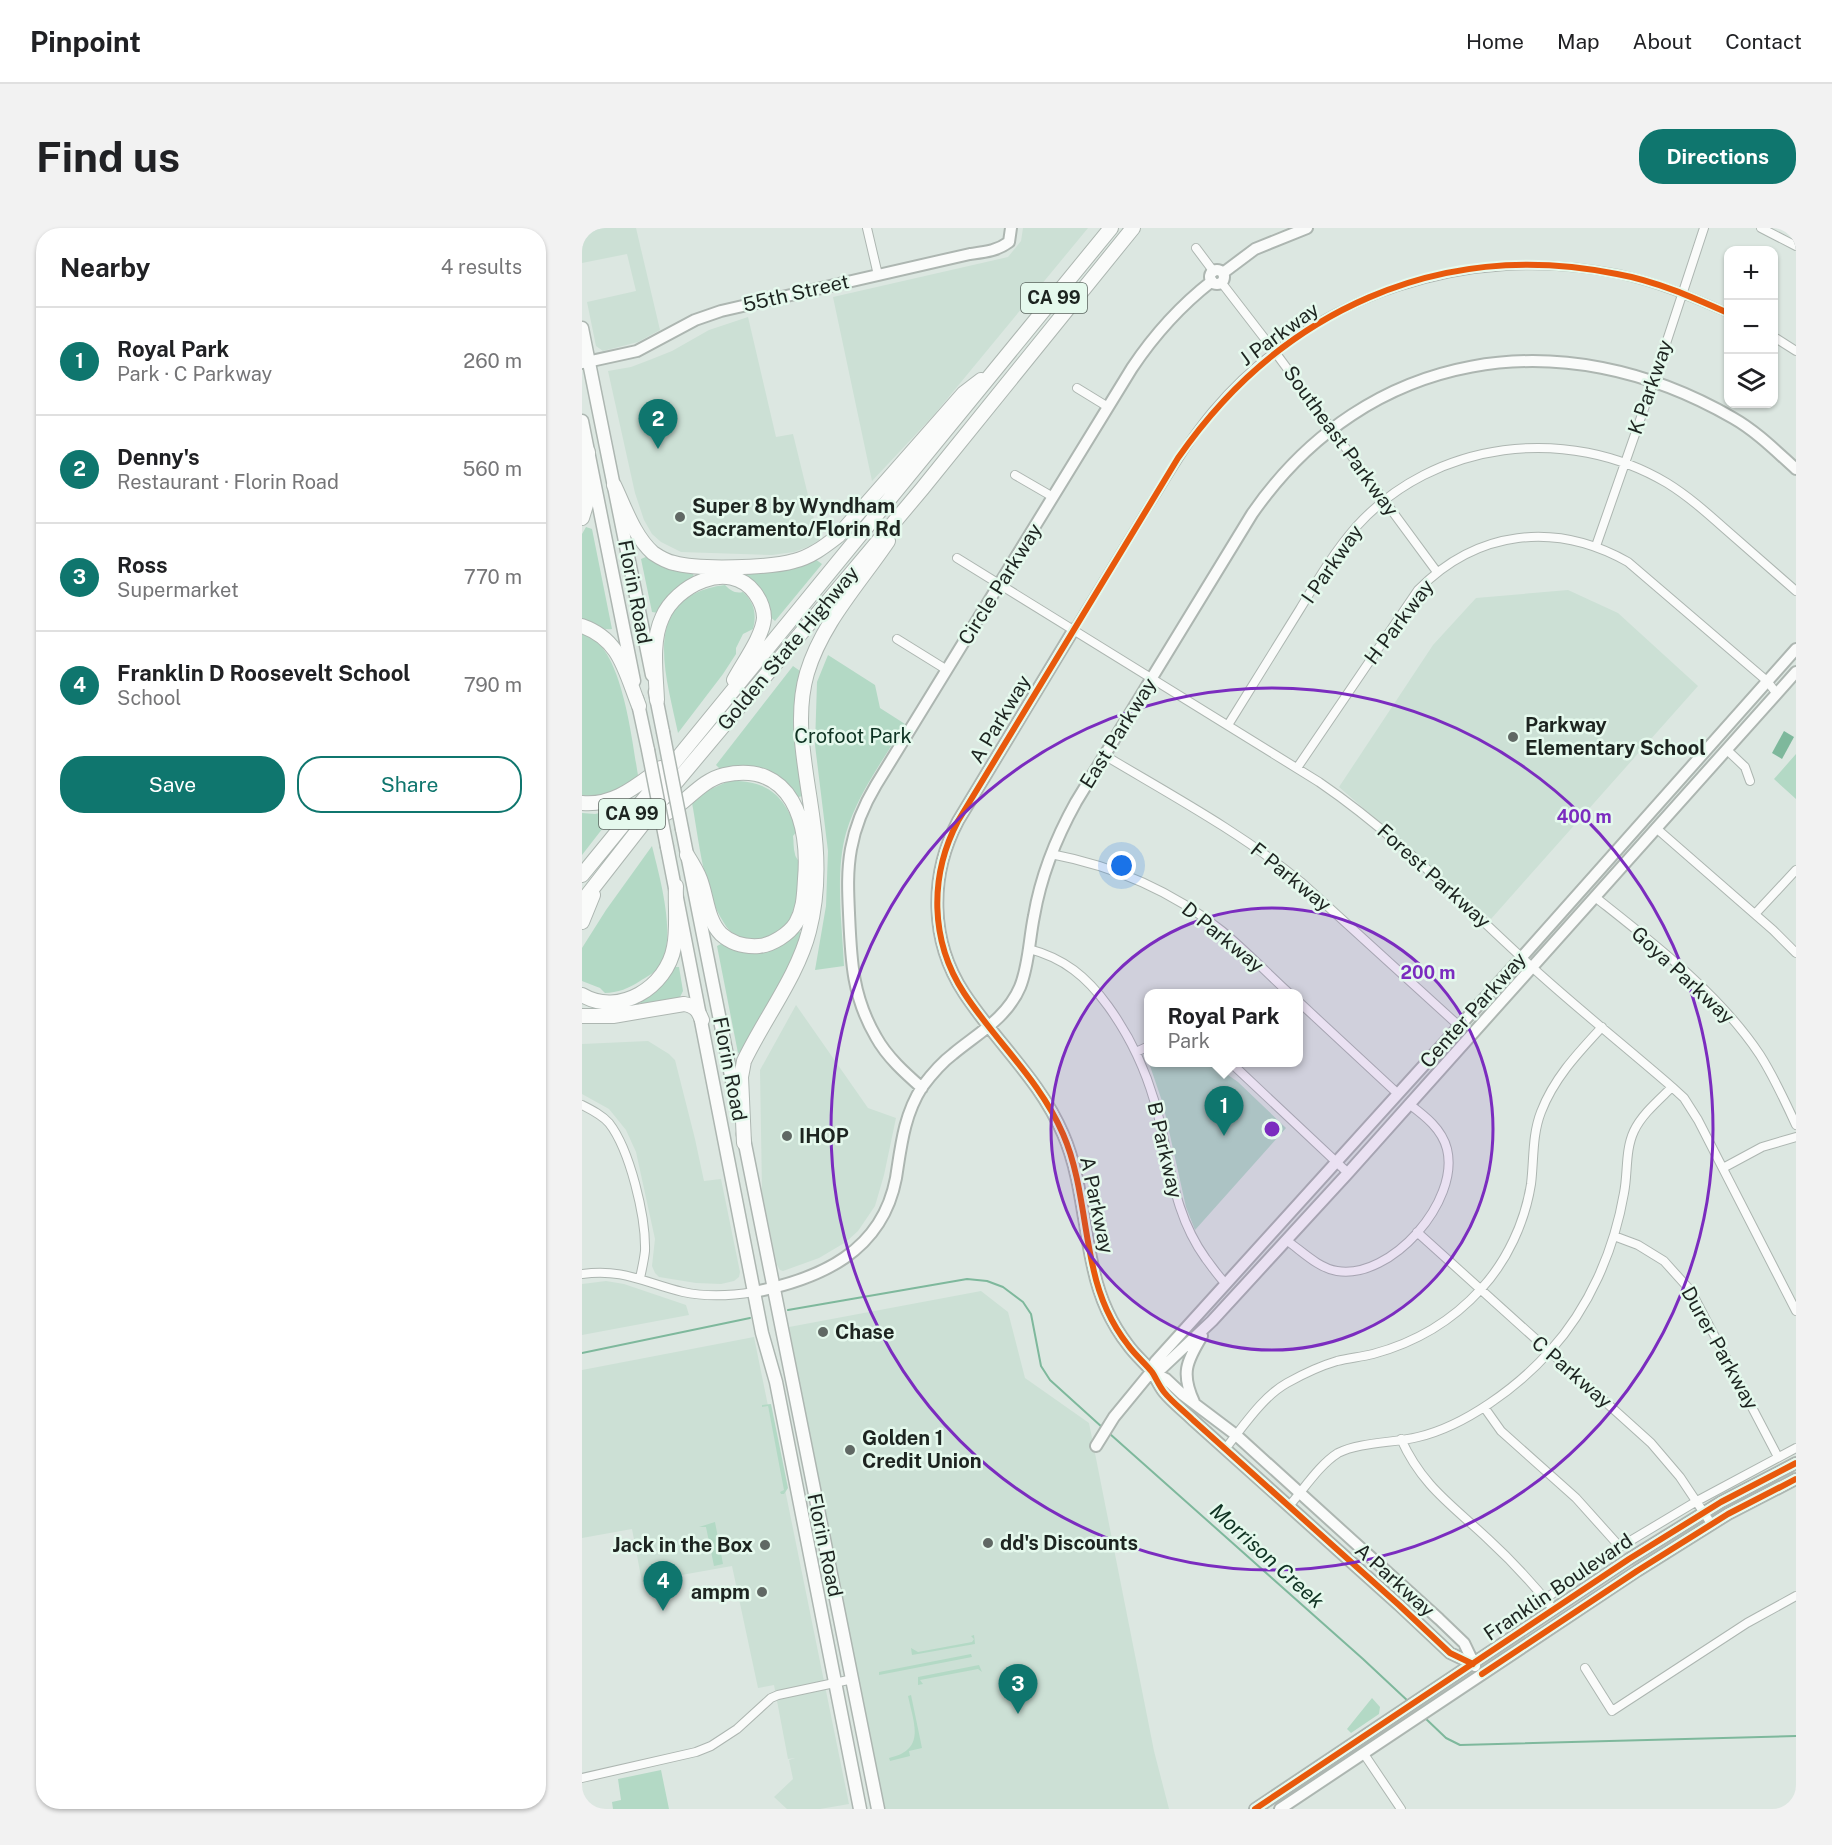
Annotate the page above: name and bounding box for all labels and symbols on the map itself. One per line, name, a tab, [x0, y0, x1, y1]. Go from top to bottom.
street label: 55th Street	[741, 269, 851, 317]
road number: CA 99	[1021, 283, 1087, 313]
street label: J Parkway	[1235, 297, 1324, 371]
street label: K Parkway	[1623, 336, 1677, 437]
street label: Southeast Parkway	[1278, 361, 1404, 521]
pin: 2	[638, 400, 678, 449]
place label: Super 8 by Wyndham Sacramento/Florin Rd	[692, 494, 901, 541]
marker: Super 8 by Wyndham Sacramento/Florin Rd	[673, 510, 687, 524]
street label: Circle Parkway	[953, 519, 1047, 649]
street label: I Parkway	[1296, 520, 1368, 608]
street label: Florin Road	[613, 538, 657, 646]
street label: Golden State Highway	[712, 561, 864, 735]
street label: H Parkway	[1359, 575, 1439, 669]
street label: A Parkway	[964, 670, 1036, 768]
street label: East Parkway	[1075, 673, 1162, 793]
place label: Parkway Elementary School	[1525, 713, 1706, 760]
park label: Crofoot Park	[794, 724, 912, 748]
marker: Parkway Elementary School	[1506, 730, 1520, 744]
road number: CA 99	[599, 799, 665, 829]
text: 400 m	[1556, 806, 1612, 827]
street label: Forest Parkway	[1372, 819, 1496, 933]
street label: F Parkway	[1246, 837, 1336, 917]
your location	[1107, 851, 1136, 880]
street label: D Parkway	[1177, 897, 1269, 977]
street label: Goya Parkway	[1627, 921, 1740, 1029]
street label: Center Parkway	[1415, 947, 1531, 1073]
text: 200 m	[1401, 962, 1455, 983]
street label: Florin Road	[708, 1015, 752, 1123]
pin: 1	[1204, 1086, 1244, 1136]
street label: B Parkway	[1142, 1100, 1188, 1201]
centre of rings	[1262, 1119, 1282, 1139]
place label: IHOP	[799, 1124, 849, 1148]
marker: IHOP	[780, 1129, 794, 1143]
street label: A Parkway	[1075, 1154, 1119, 1256]
street label: Durer Parkway	[1676, 1282, 1764, 1414]
place label: Chase	[835, 1320, 894, 1344]
marker: Chase	[816, 1325, 830, 1339]
street label: C Parkway	[1527, 1331, 1617, 1414]
place label: Golden 1 Credit Union	[862, 1426, 982, 1473]
marker: Golden 1 Credit Union	[843, 1443, 857, 1457]
street label: Florin Road	[802, 1491, 848, 1599]
water label: Morrison Creek	[1205, 1498, 1330, 1614]
street label: Franklin Boulevard	[1479, 1528, 1637, 1646]
place label: dd's Discounts	[1000, 1531, 1138, 1555]
place label: Jack in the Box	[612, 1533, 753, 1557]
marker: dd's Discounts	[981, 1536, 995, 1550]
marker: Jack in the Box	[758, 1538, 772, 1552]
street label: A Parkway	[1350, 1538, 1440, 1622]
pin: 4	[644, 1562, 682, 1611]
place label: ampm	[691, 1580, 750, 1604]
marker: ampm	[755, 1585, 769, 1599]
pin: 3	[998, 1664, 1038, 1714]

